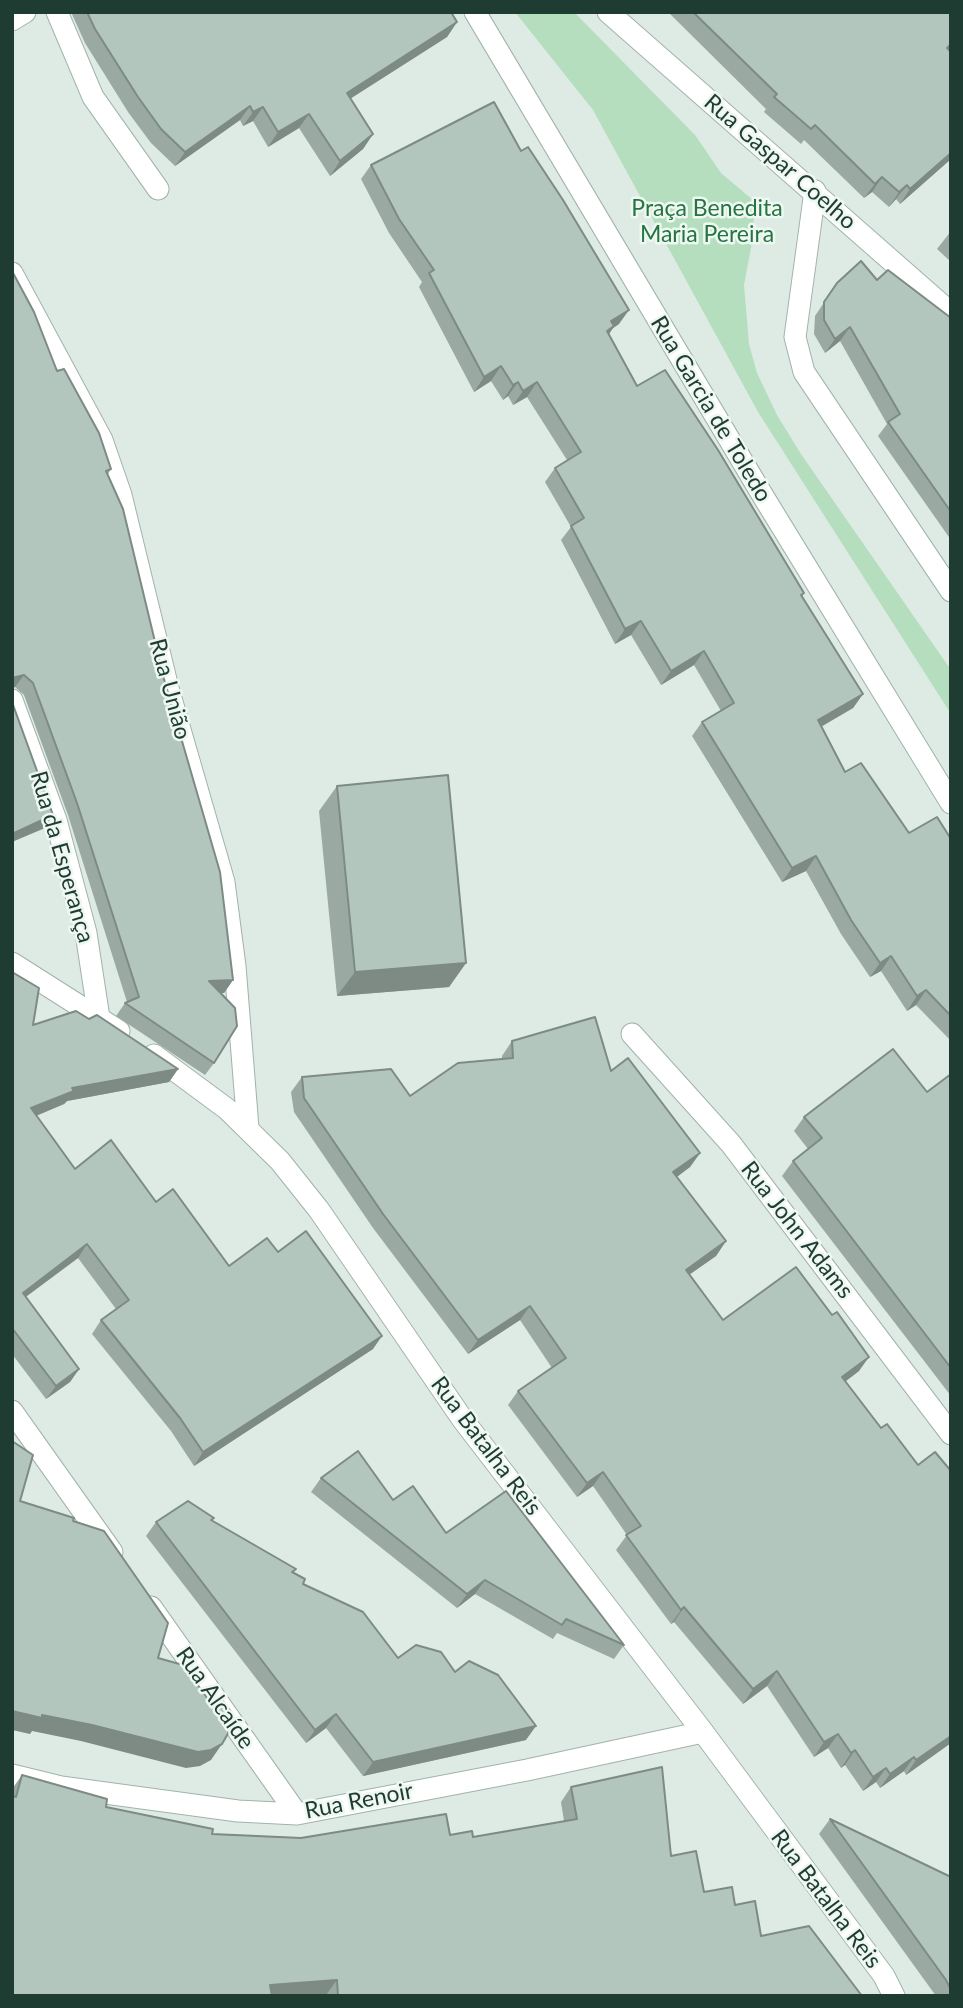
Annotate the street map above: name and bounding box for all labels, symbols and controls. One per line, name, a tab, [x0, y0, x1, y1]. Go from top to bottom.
street label: Rua Gaspar Coelho	[698, 88, 862, 236]
park label: Praça Benedita Maria Pereira	[631, 195, 783, 249]
street label: Rua Garcia de Toledo	[645, 311, 777, 507]
street label: Rua União	[143, 635, 197, 743]
street label: Rua da Esperança	[24, 768, 100, 946]
street label: Rua John Adams	[735, 1156, 859, 1304]
street label: Rua Batalha Reis	[425, 1371, 547, 1521]
street label: Rua Alcaíde	[170, 1642, 260, 1754]
street label: Rua Renoir	[303, 1777, 415, 1825]
street label: Rua Batalha Reis	[765, 1824, 887, 1974]

